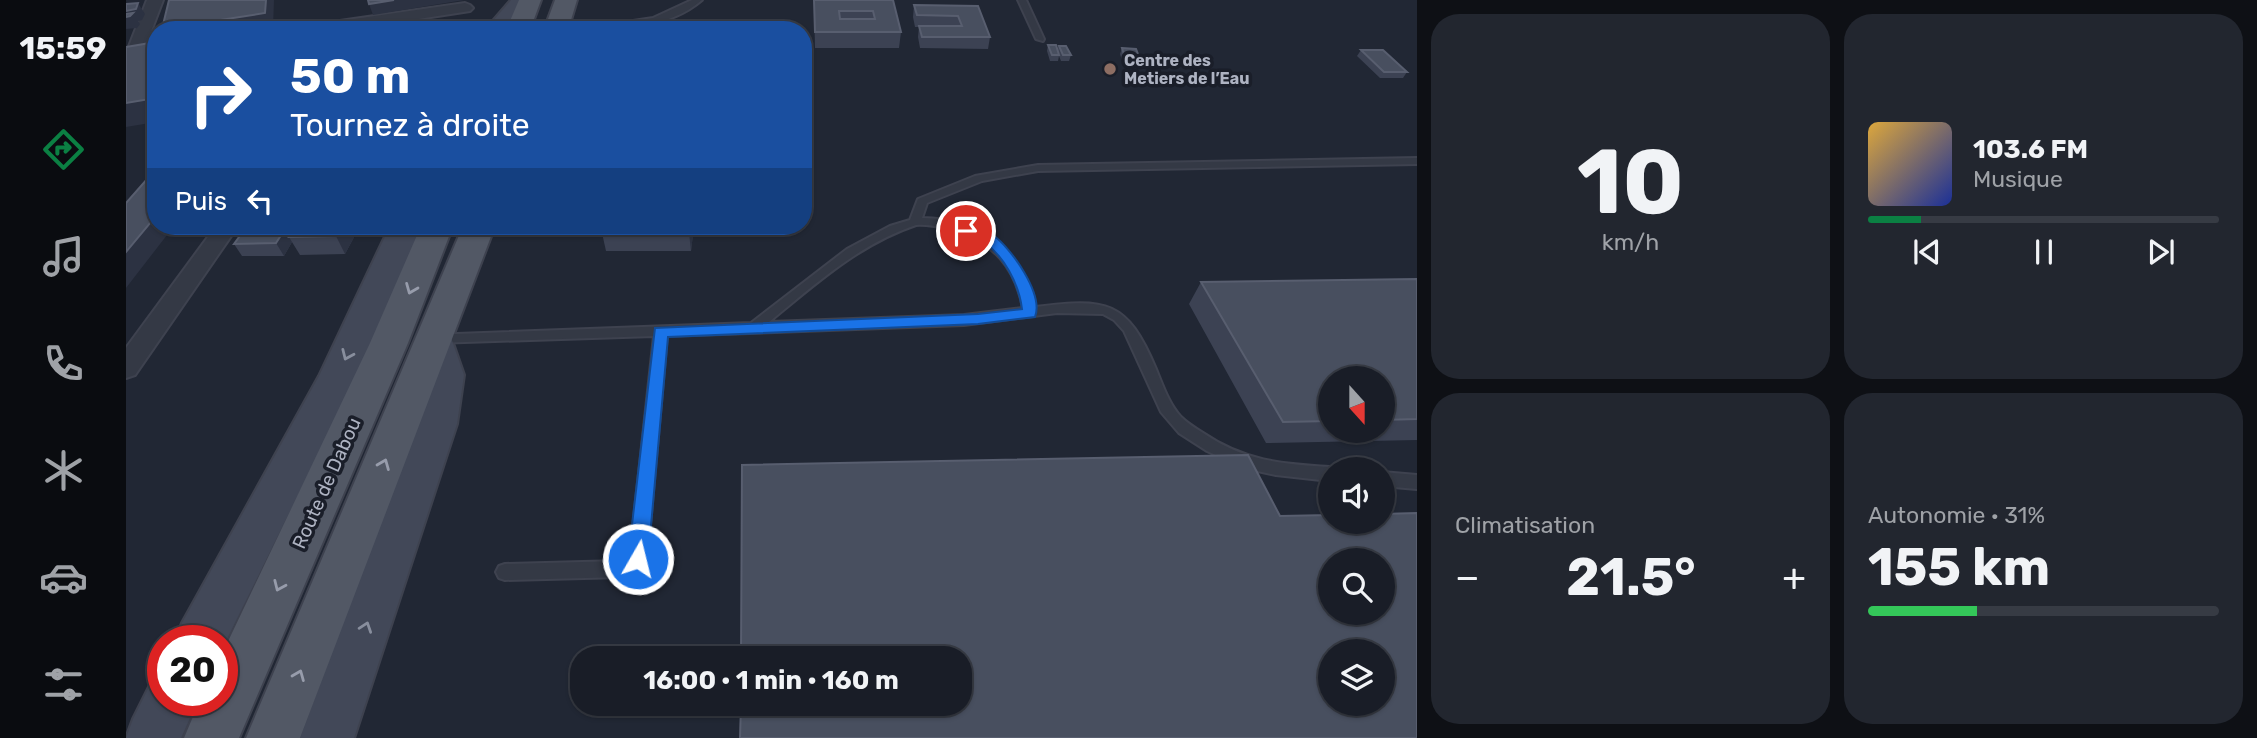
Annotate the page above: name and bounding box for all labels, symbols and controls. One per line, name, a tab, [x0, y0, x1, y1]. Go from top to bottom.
text: 15:59	[19, 29, 107, 67]
text: 50 m	[290, 47, 410, 105]
icon: right	[175, 49, 266, 140]
place label: Centre des Metiers de l’Eau	[1124, 51, 1250, 88]
marker: Centre des Metiers de l’Eau	[1102, 61, 1118, 77]
text: Tournez à droite	[290, 106, 530, 144]
icon: directions	[39, 125, 88, 174]
text: 10	[1577, 128, 1684, 236]
text: 103.6 FM	[1973, 134, 2088, 165]
text: Musique	[1973, 165, 2063, 193]
icon: left	[241, 182, 279, 220]
text: Puis	[175, 186, 227, 217]
pin	[936, 201, 996, 261]
icon: arrive	[947, 212, 985, 250]
text: km/h	[1602, 228, 1659, 256]
icon: music	[39, 232, 88, 281]
icon: previous	[1908, 233, 1946, 271]
icon: pause	[2025, 233, 2063, 271]
icon: next	[2142, 233, 2180, 271]
one-way arrow	[405, 282, 419, 294]
icon: phone	[39, 339, 88, 388]
one-way arrow	[341, 348, 355, 360]
north arrow	[1318, 366, 1395, 443]
map controls	[1318, 366, 1395, 716]
street label: Route de Dabou	[287, 414, 366, 552]
icon: climate	[39, 446, 88, 495]
button: sound	[1318, 457, 1395, 534]
one-way arrow	[376, 458, 390, 471]
text: Autonomie · 31%	[1868, 501, 2045, 529]
text: Climatisation	[1455, 511, 1595, 539]
position arrow	[601, 522, 675, 596]
text: 155 km	[1868, 536, 2050, 598]
text: 21.5°	[1566, 546, 1696, 608]
button: search	[1318, 548, 1395, 625]
icon: car	[39, 553, 88, 602]
text: −	[1455, 554, 1480, 600]
text: +	[1782, 554, 1806, 600]
one-way arrow	[273, 579, 287, 591]
one-way arrow	[358, 622, 372, 634]
speed limit sign: 20	[147, 625, 238, 716]
button: layers	[1318, 639, 1395, 716]
icon: filters	[39, 660, 88, 709]
text: 16:00 · 1 min · 160 m	[643, 665, 899, 696]
one-way arrow	[290, 669, 304, 681]

